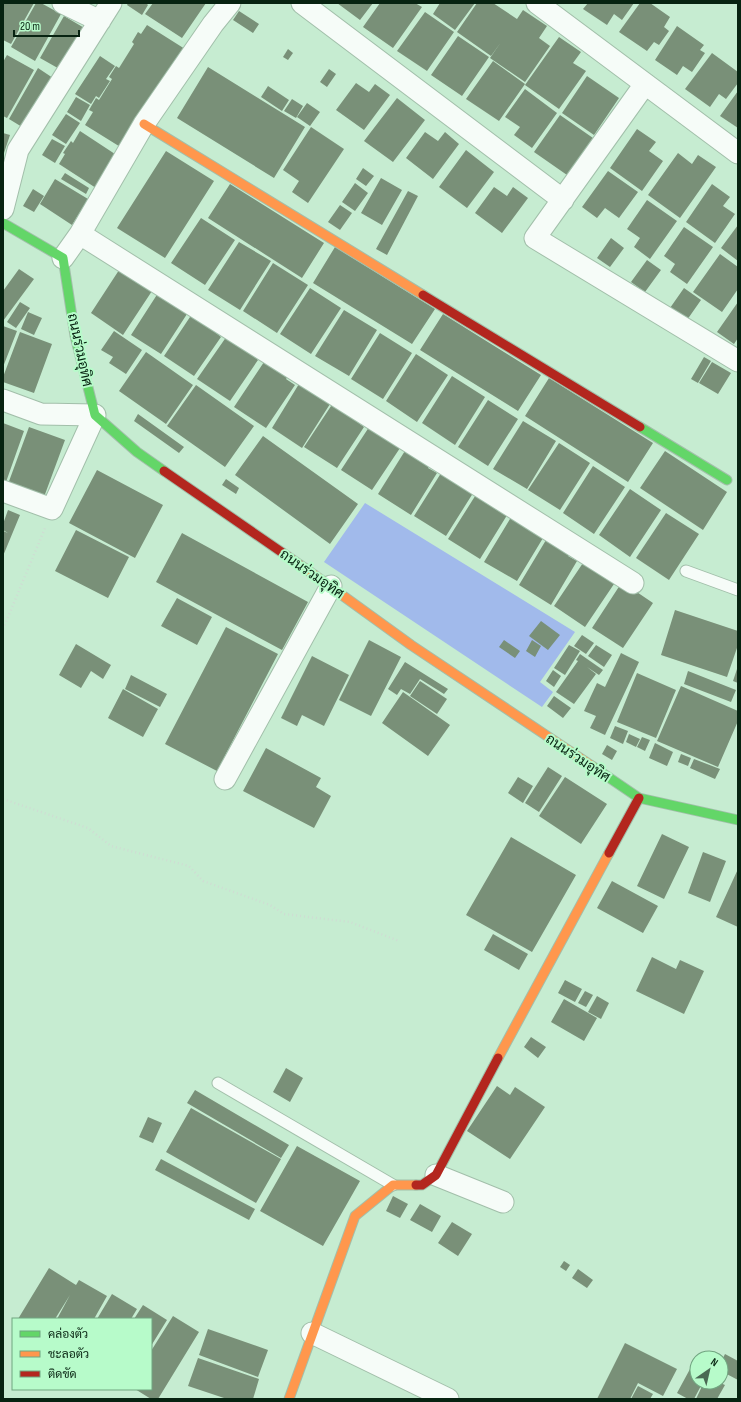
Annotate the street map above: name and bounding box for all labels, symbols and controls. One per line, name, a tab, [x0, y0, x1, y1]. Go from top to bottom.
scale bar	[14, 12, 79, 38]
text: 20 m	[20, 19, 40, 34]
street label: ถนนร่วมอุทิศ	[63, 312, 96, 388]
street label: ถนนร่วมอุทิศ	[276, 546, 347, 603]
street label: ถนนร่วมอุทิศ	[542, 730, 614, 787]
legend	[12, 1318, 152, 1390]
text: คล่องตัว	[48, 1327, 88, 1342]
text: ชะลอตัว	[48, 1347, 89, 1362]
north arrow	[689, 1350, 729, 1390]
text: N	[708, 1355, 720, 1369]
text: ติดขัด	[48, 1367, 77, 1382]

